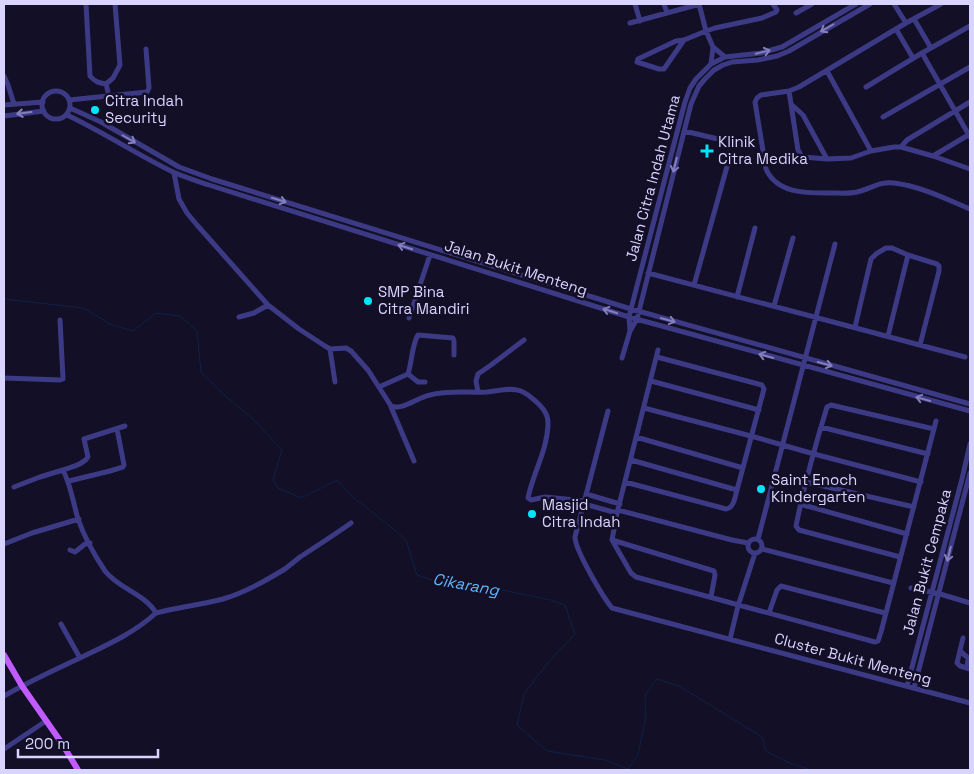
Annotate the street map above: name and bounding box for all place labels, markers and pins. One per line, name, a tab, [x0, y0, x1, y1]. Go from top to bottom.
place label: Citra Indah Security	[105, 91, 183, 127]
marker: Citra Indah Security	[89, 104, 101, 116]
place label: Klinik Citra Medika	[718, 132, 808, 168]
marker: Klinik Citra Medika	[700, 144, 714, 158]
place label: SMP Bina Citra Mandiri	[378, 282, 470, 318]
marker: SMP Bina Citra Mandiri	[362, 295, 374, 307]
place label: Saint Enoch Kindergarten	[771, 470, 866, 506]
marker: Saint Enoch Kindergarten	[755, 483, 767, 495]
place label: Masjid Citra Indah	[542, 495, 620, 531]
marker: Masjid Citra Indah	[526, 508, 538, 520]

